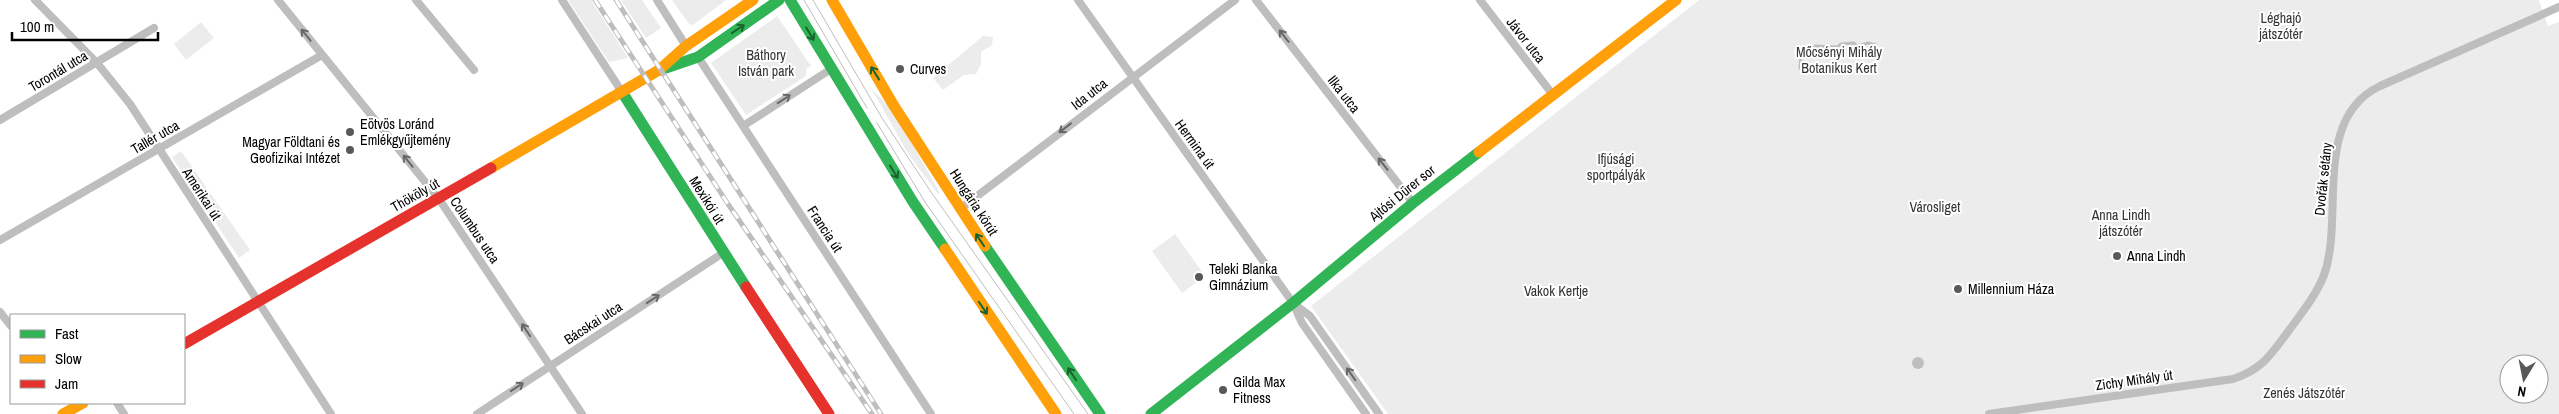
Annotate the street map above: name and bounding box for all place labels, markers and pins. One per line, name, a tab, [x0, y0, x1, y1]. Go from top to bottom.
place label: Curves	[910, 60, 947, 78]
marker: Curves	[894, 63, 906, 75]
place label: Eötvös Loránd Emlékgyűjtemény	[360, 115, 451, 149]
marker: Eötvös Loránd Emlékgyűjtemény	[344, 126, 356, 138]
place label: Magyar Földtani és Geofizikai Intézet	[242, 133, 340, 167]
marker: Magyar Földtani és Geofizikai Intézet	[344, 144, 356, 156]
place label: Anna Lindh	[2126, 247, 2186, 265]
marker: Anna Lindh	[2111, 250, 2123, 262]
place label: Teleki Blanka Gimnázium	[1209, 260, 1278, 294]
marker: Teleki Blanka Gimnázium	[1193, 271, 1205, 283]
place label: Millennium Háza	[1968, 280, 2055, 298]
marker: Millennium Háza	[1952, 283, 1964, 295]
place label: Gilda Max Fitness	[1233, 373, 1286, 407]
marker: Gilda Max Fitness	[1217, 384, 1229, 396]

